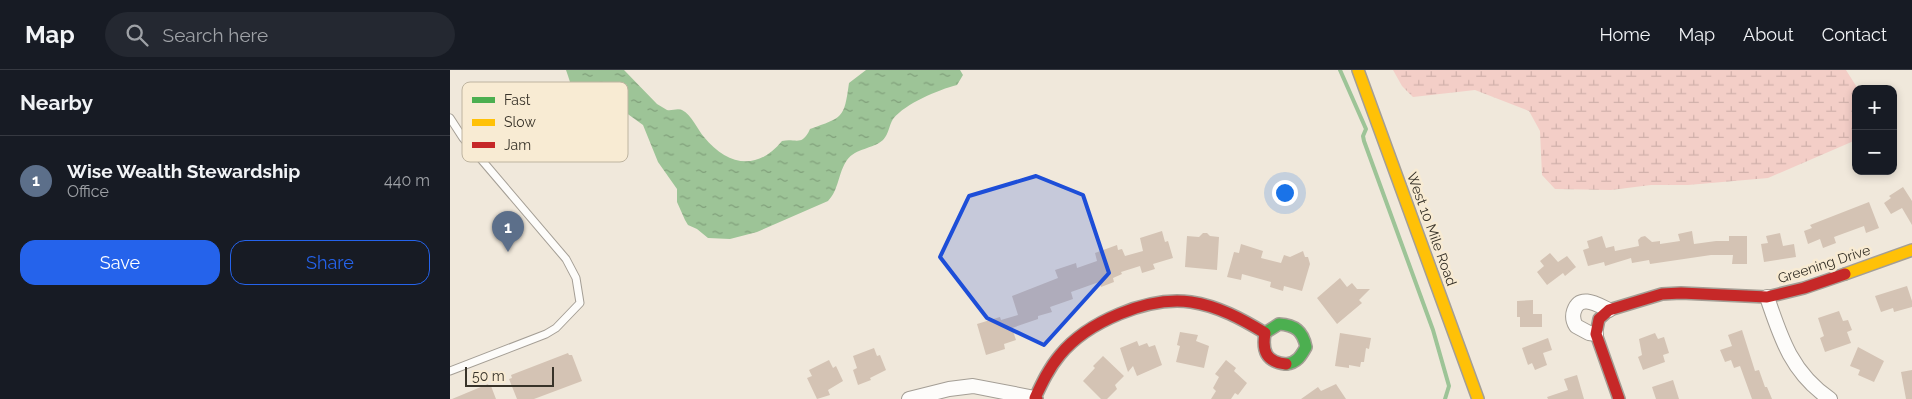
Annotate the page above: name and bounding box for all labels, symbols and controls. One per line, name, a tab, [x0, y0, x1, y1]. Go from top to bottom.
search box	[105, 12, 455, 57]
text: Map	[25, 20, 75, 49]
icon: search	[123, 21, 151, 49]
text: Search here	[163, 24, 268, 46]
text: Home	[1599, 24, 1650, 45]
text: Map	[1678, 24, 1715, 45]
text: About	[1743, 24, 1794, 45]
text: Contact	[1822, 24, 1887, 45]
legend	[462, 82, 628, 162]
map controls	[1852, 85, 1897, 175]
button: +	[1852, 85, 1897, 130]
text: Nearby	[20, 90, 93, 115]
text: Fast	[504, 92, 531, 108]
text: Slow	[504, 114, 536, 130]
button: −	[1852, 130, 1897, 175]
text: Jam	[504, 137, 531, 153]
text: Wise Wealth Stewardship	[67, 160, 300, 182]
street label: West 10 Mile Road	[1404, 170, 1460, 288]
text: 1	[32, 171, 40, 190]
text: 440 m	[384, 171, 430, 190]
your location	[1272, 180, 1298, 206]
text: Office	[67, 182, 109, 201]
pin: 1	[492, 211, 524, 252]
button: Save	[20, 240, 220, 285]
button: Share	[230, 240, 430, 285]
street label: Greening Drive	[1776, 242, 1872, 286]
scale bar	[465, 364, 554, 387]
text: 50 m	[472, 368, 505, 384]

